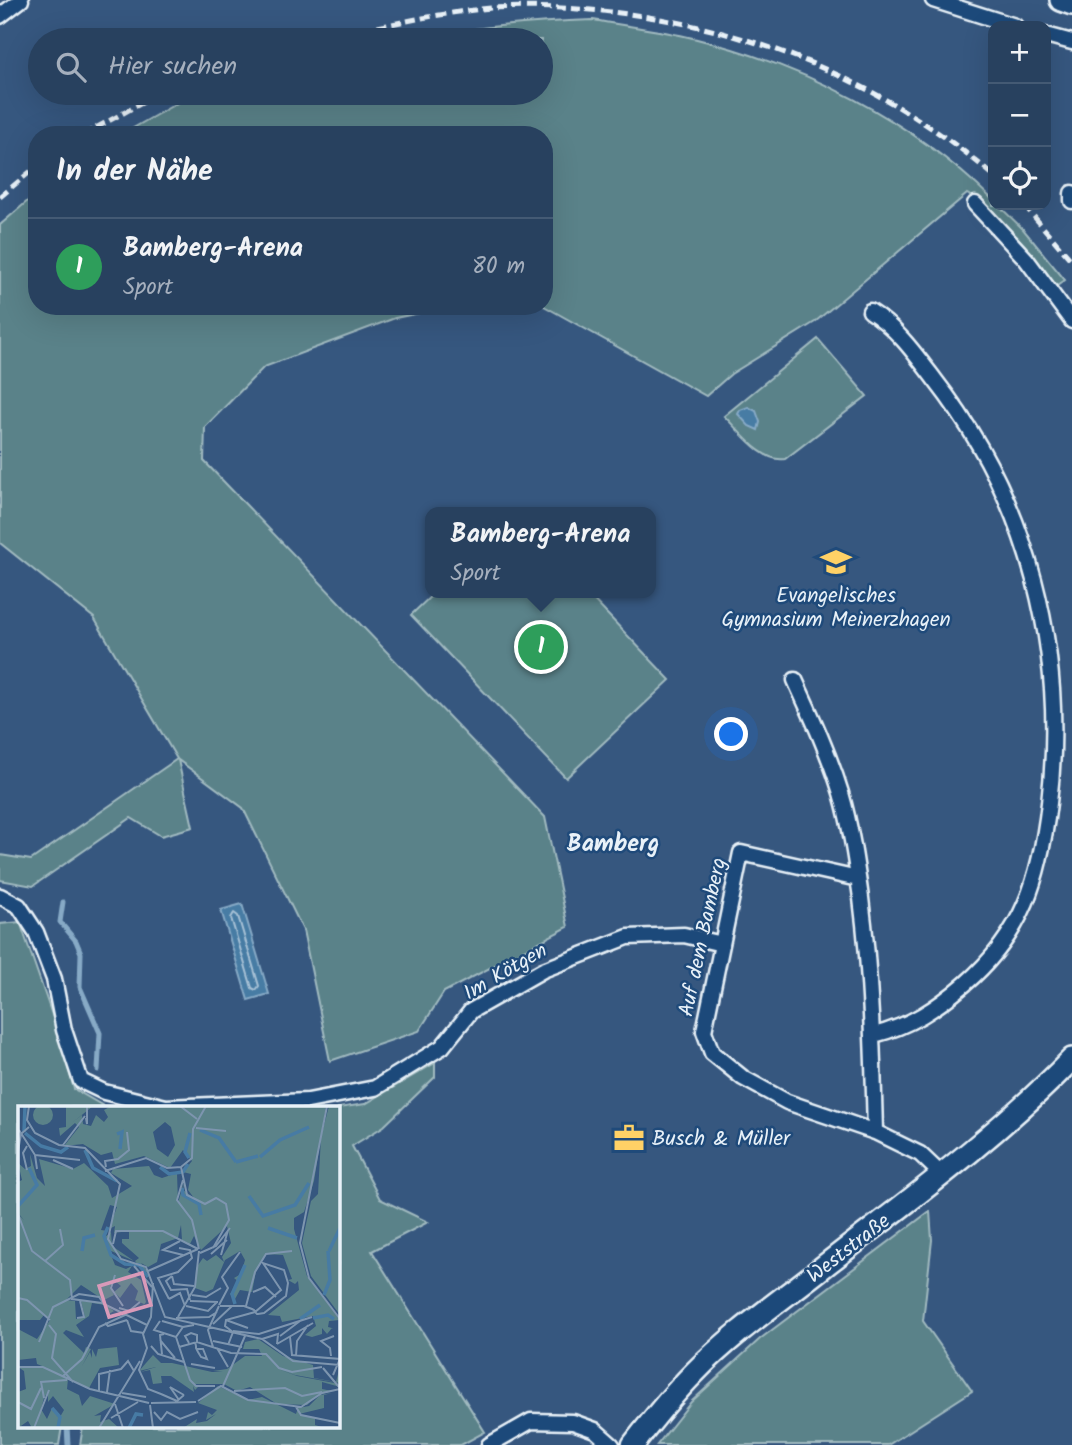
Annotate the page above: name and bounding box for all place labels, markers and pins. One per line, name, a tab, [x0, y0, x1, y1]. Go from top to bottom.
school or university icon: Evangelisches Gymnasium Meinerzhagen	[819, 545, 853, 579]
place label: Evangelisches Gymnasium Meinerzhagen	[721, 580, 951, 637]
pin: 1	[518, 621, 564, 673]
office icon: Busch & Müller	[612, 1121, 646, 1155]
place label: Busch & Müller	[652, 1123, 791, 1156]

